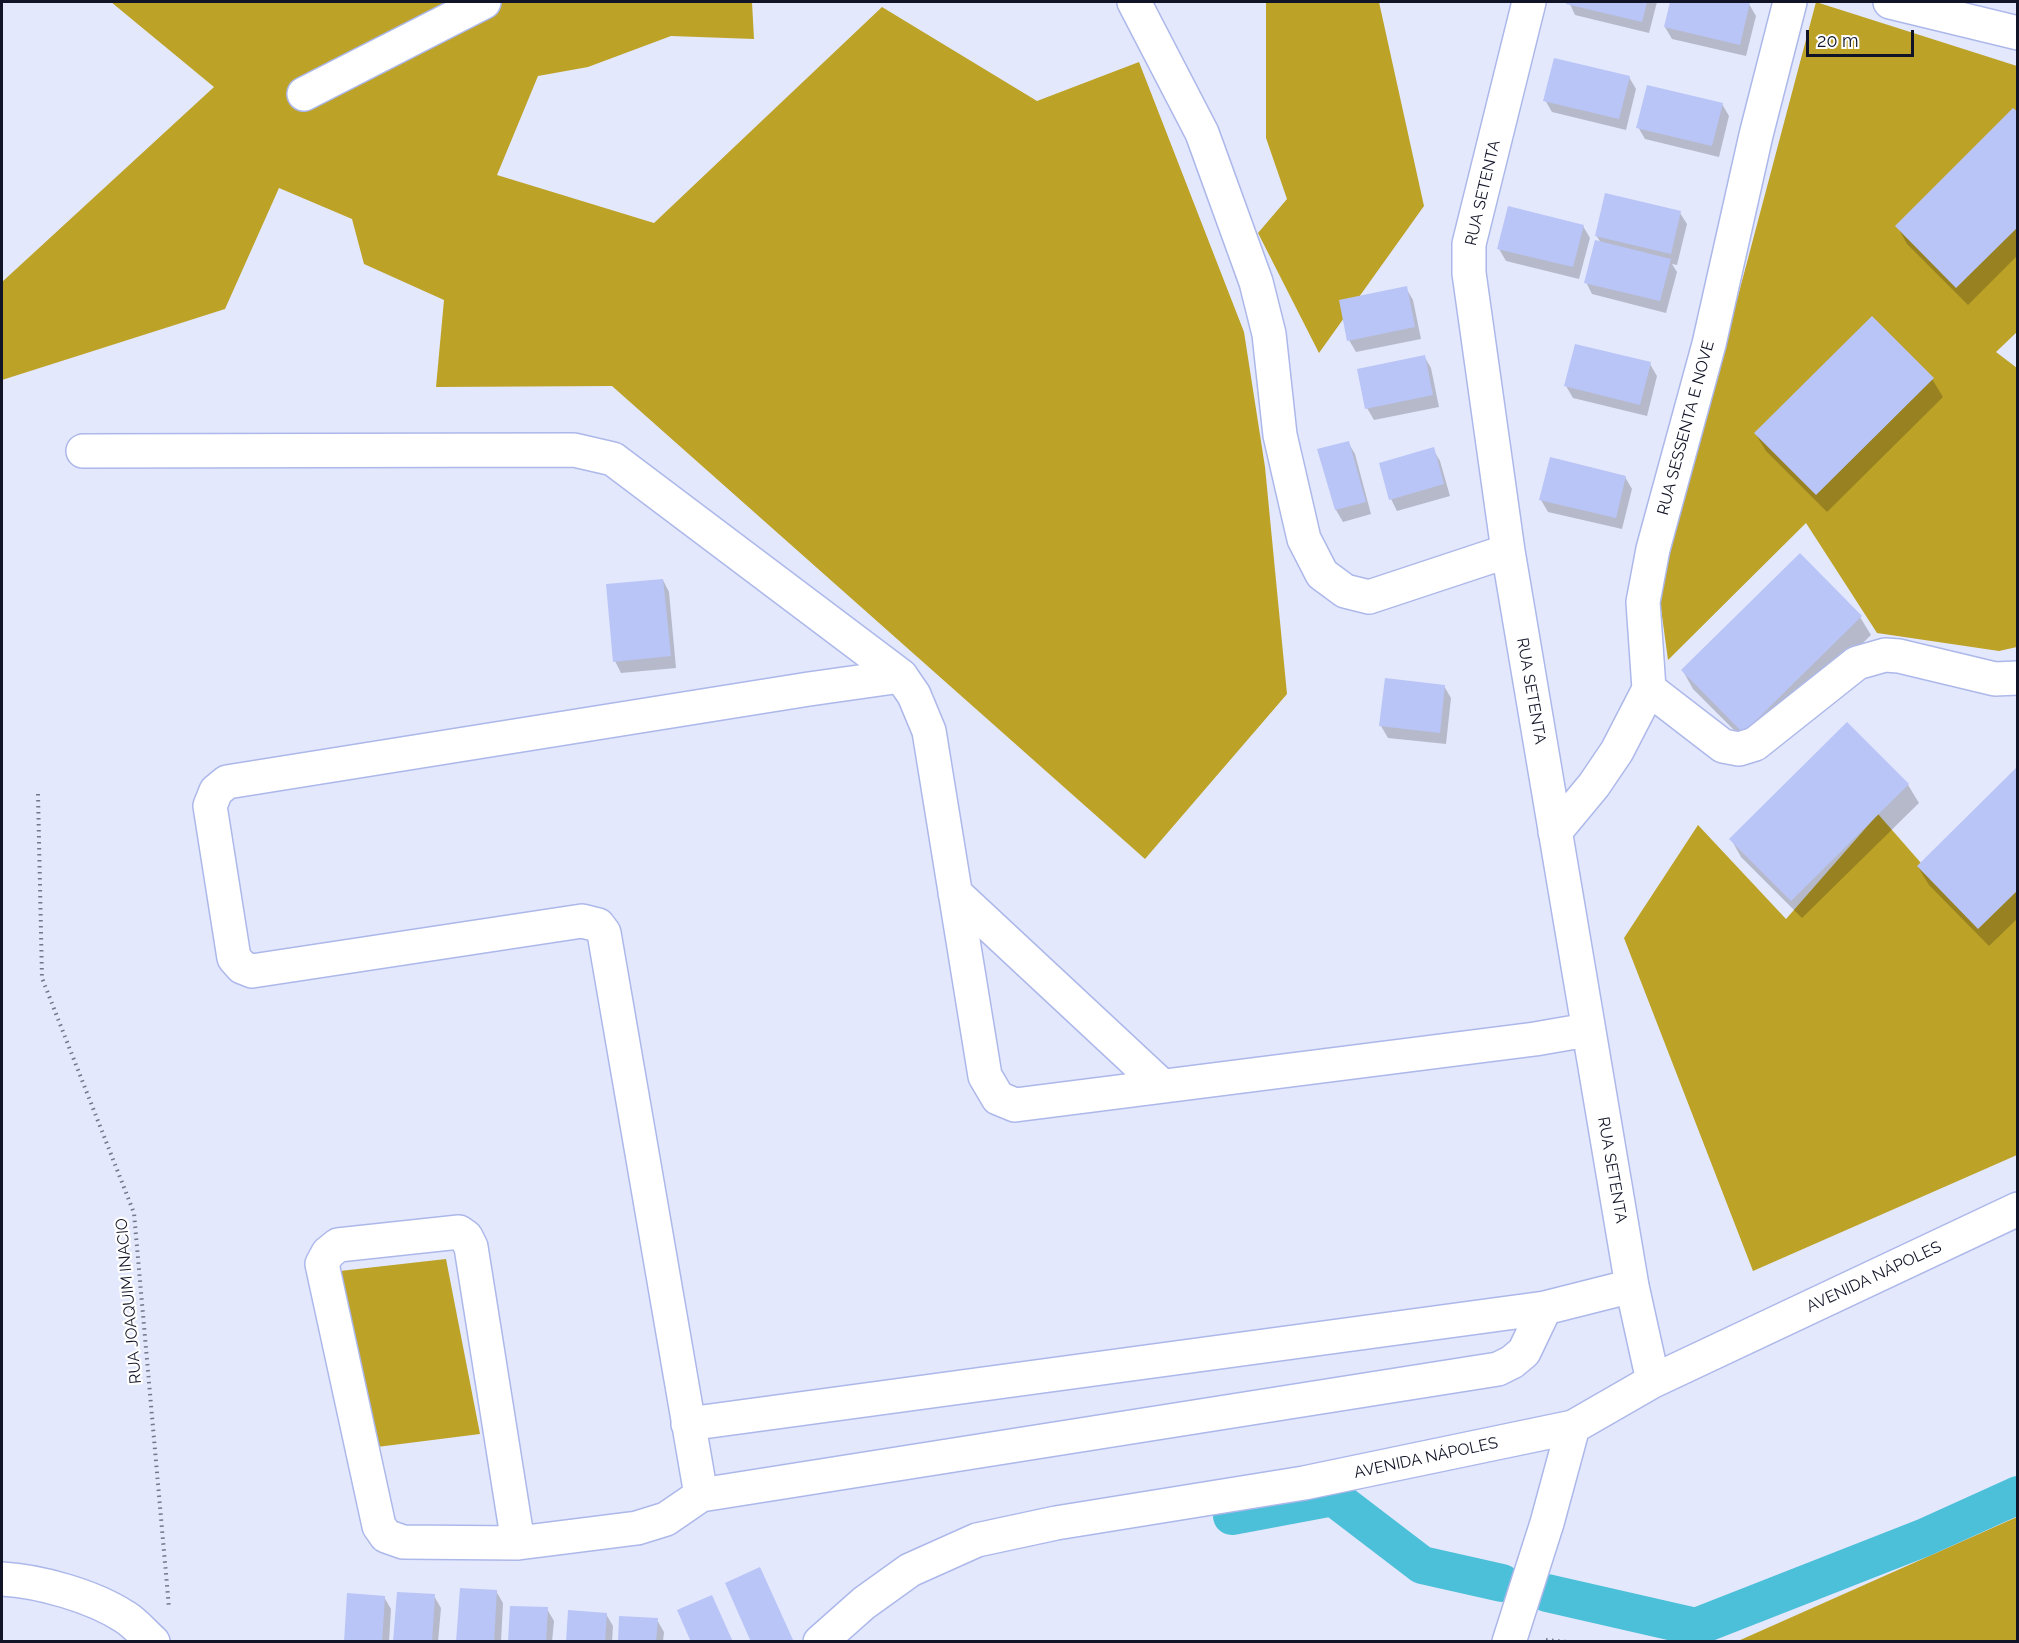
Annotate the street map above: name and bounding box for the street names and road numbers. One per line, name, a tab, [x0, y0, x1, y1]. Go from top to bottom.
street label: RUA SETENTA	[1462, 138, 1504, 248]
street label: RUA SESSENTA E NOVE	[1653, 339, 1719, 517]
street label: RUA SETENTA	[1512, 636, 1550, 746]
street label: RUA SETENTA	[1593, 1115, 1631, 1225]
street label: RUA JOAQUIM INACIO	[112, 1217, 146, 1385]
street label: AVENIDA NÁPOLES	[1804, 1237, 1944, 1317]
street label: AVENIDA NÁPOLES	[1352, 1433, 1500, 1483]

